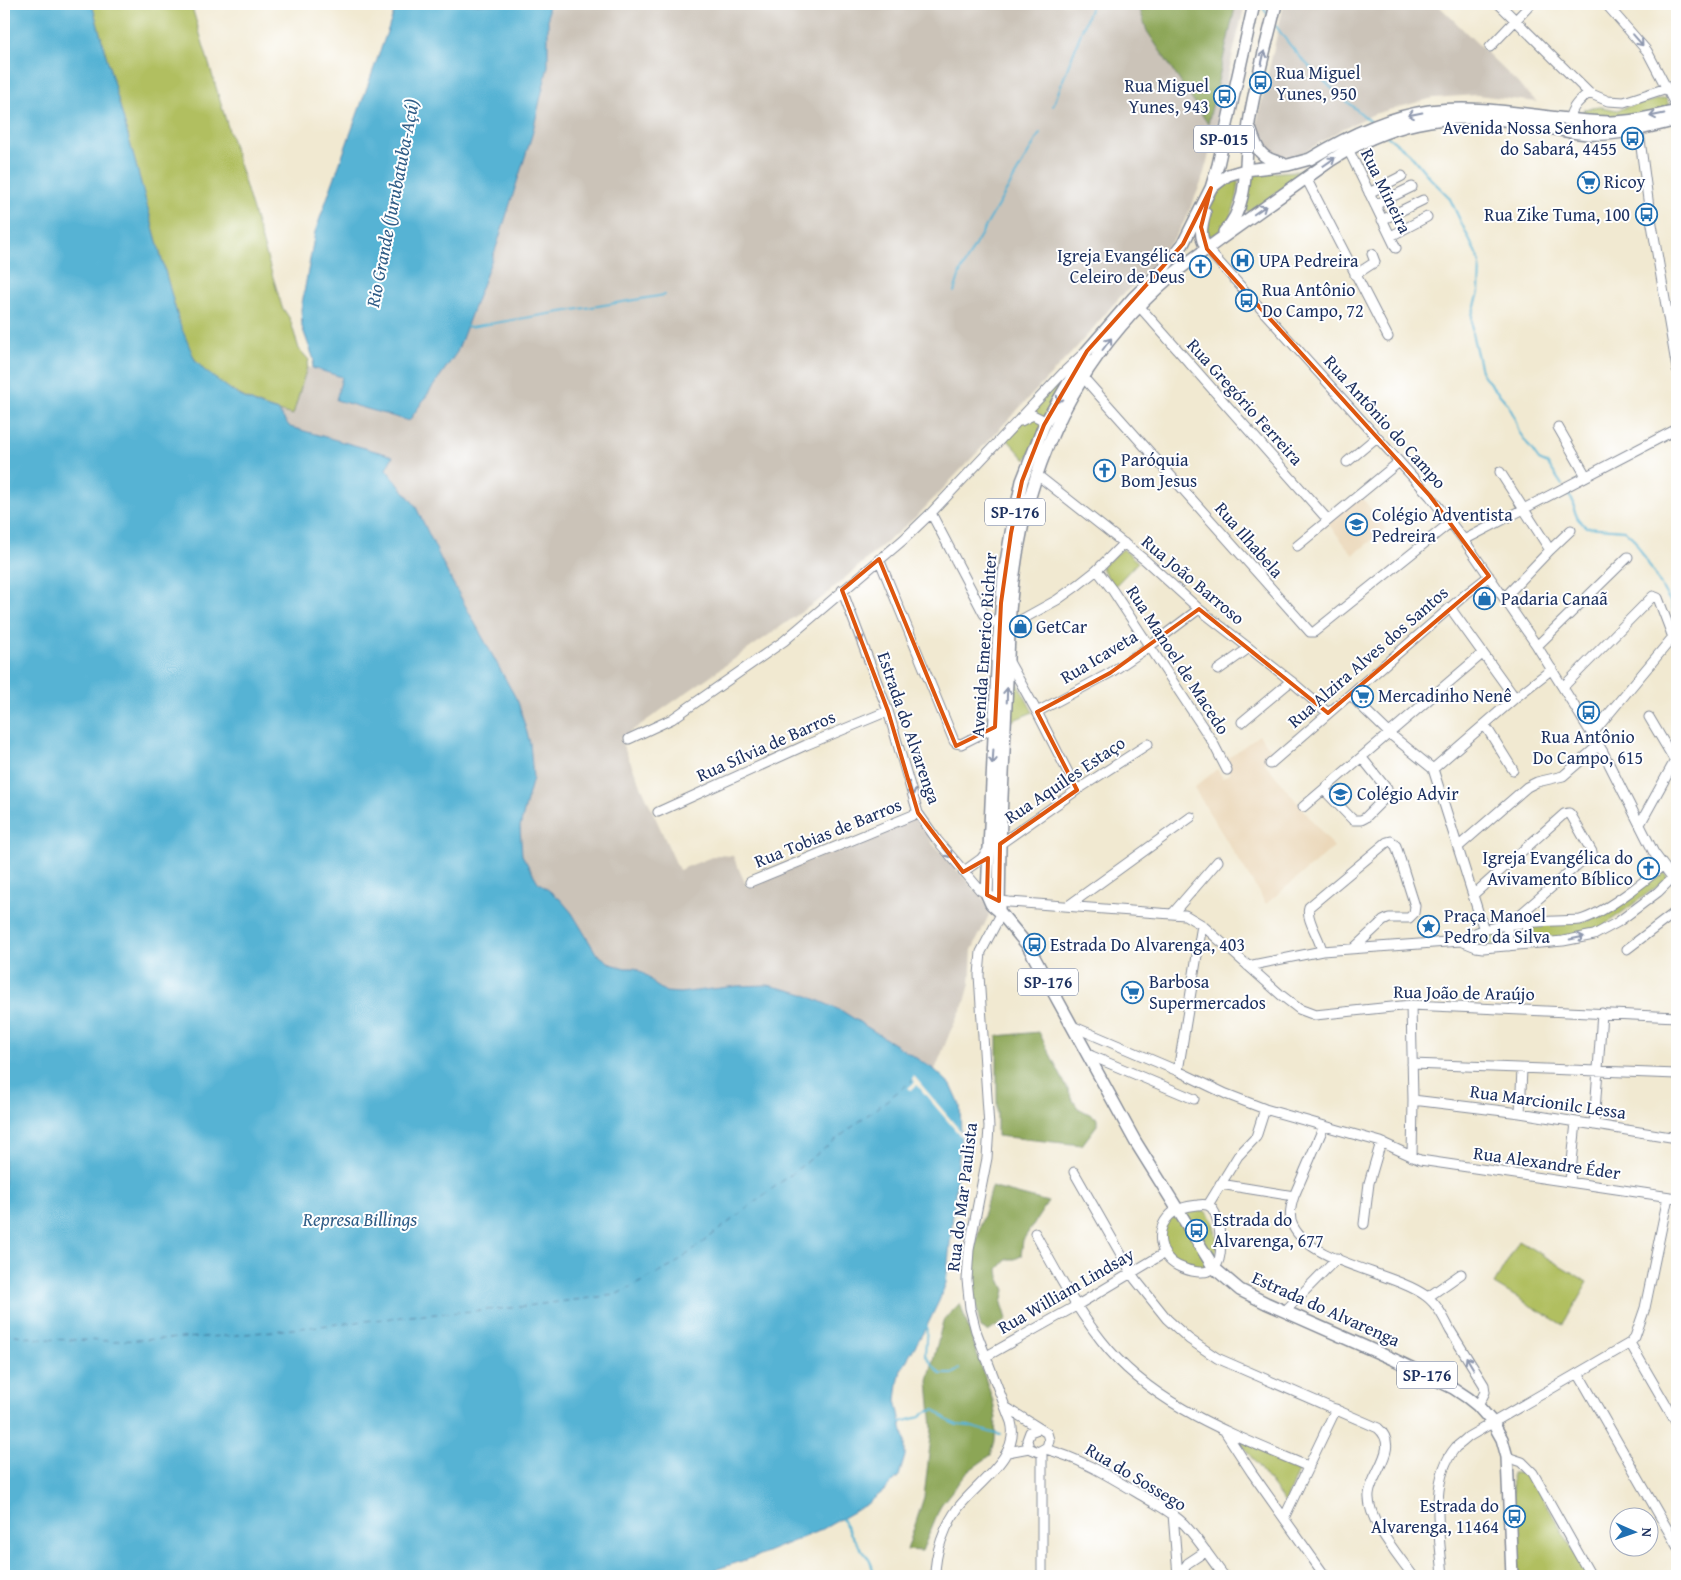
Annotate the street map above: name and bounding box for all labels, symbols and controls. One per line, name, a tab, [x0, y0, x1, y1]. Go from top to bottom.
one-way arrow	[1632, 34, 1644, 47]
one-way arrow	[1259, 50, 1268, 66]
place label: Rua Miguel Yunes, 950	[1276, 59, 1361, 107]
bus stop icon: Rua Miguel Yunes, 950	[1248, 71, 1272, 95]
place label: Rua Miguel Yunes, 943	[1124, 72, 1209, 120]
bus stop icon: Rua Miguel Yunes, 943	[1213, 84, 1237, 108]
water label: Rio Grande (Jurubatuba-Açú)	[358, 96, 426, 311]
one-way arrow	[1408, 110, 1424, 119]
one-way arrow	[1650, 111, 1666, 120]
place label: Avenida Nossa Senhora do Sabará, 4455	[1443, 114, 1617, 162]
road number: SP-015	[1194, 126, 1254, 152]
bus stop icon: Avenida Nossa Senhora do Sabará, 4455	[1621, 126, 1645, 150]
street label: Rua Mineira	[1354, 144, 1419, 238]
one-way arrow	[1322, 157, 1336, 167]
place label: Ricoy	[1604, 168, 1646, 195]
supermarket icon: Ricoy	[1576, 170, 1600, 194]
place label: Rua Zike Tuma, 100	[1484, 201, 1630, 228]
bus stop icon: Rua Zike Tuma, 100	[1634, 203, 1658, 227]
one-way arrow	[1253, 205, 1267, 215]
place label: Igreja Evangélica Celeiro de Deus	[1057, 242, 1185, 290]
place label: UPA Pedreira	[1259, 247, 1359, 274]
hospital icon: UPA Pedreira	[1231, 249, 1255, 273]
church icon: Igreja Evangélica Celeiro de Deus	[1189, 254, 1213, 278]
place label: Rua Antônio Do Campo, 72	[1262, 276, 1364, 324]
bus stop icon: Rua Antônio Do Campo, 72	[1234, 288, 1258, 312]
street label: Rua Gregório Ferreira	[1181, 332, 1310, 472]
one-way arrow	[1101, 338, 1112, 351]
street label: Rua Antônio do Campo	[1318, 349, 1453, 495]
one-way arrow	[1055, 388, 1065, 402]
place label: Paróquia Bom Jesus	[1121, 446, 1197, 494]
church icon: Paróquia Bom Jesus	[1093, 458, 1117, 482]
street label: Rua Ilhabela	[1209, 496, 1290, 584]
road number: SP-176	[985, 498, 1045, 526]
place label: Colégio Adventista Pedreira	[1372, 501, 1513, 549]
school or university icon: Colégio Adventista Pedreira	[1344, 513, 1368, 537]
street label: Rua João Barroso	[1136, 528, 1251, 631]
street label: Avenida Emerico Richter	[964, 551, 1003, 738]
street label: Rua Alzira Alves dos Santos	[1281, 579, 1454, 734]
street label: Rua Manoel de Macedo	[1120, 580, 1237, 740]
place label: Padaria Canaã	[1501, 585, 1608, 612]
shop icon: Padaria Canaã	[1473, 587, 1497, 611]
place label: GetCar	[1036, 613, 1088, 640]
shop icon: GetCar	[1008, 615, 1032, 639]
street label: Rua Icaveta	[1055, 623, 1143, 690]
one-way arrow	[855, 627, 864, 643]
street label: Estrada do Alvarenga	[871, 648, 948, 808]
place label: Mercadinho Nenê	[1378, 682, 1512, 709]
supermarket icon: Mercadinho Nenê	[1350, 684, 1374, 708]
one-way arrow	[1002, 687, 1011, 703]
bus stop icon: Rua Antônio Do Campo, 615	[1576, 700, 1600, 724]
street label: Rua Sílvia de Barros	[692, 703, 840, 788]
place label: Rua Antônio Do Campo, 615	[1533, 723, 1643, 771]
street label: Rua Aquiles Estaço	[999, 729, 1131, 830]
one-way arrow	[989, 749, 998, 765]
place label: Colégio Advir	[1357, 780, 1459, 807]
one-way arrow	[907, 781, 917, 797]
school or university icon: Colégio Advir	[1329, 782, 1353, 806]
street label: Rua Tobias de Barros	[750, 791, 906, 874]
place label: Igreja Evangélica do Avivamento Bíblico	[1483, 844, 1633, 892]
one-way arrow	[942, 845, 953, 858]
church icon: Igreja Evangélica do Avivamento Bíblico	[1637, 856, 1661, 880]
place label: Praça Manoel Pedro da Silva	[1444, 902, 1551, 950]
place icon: Praça Manoel Pedro da Silva	[1416, 914, 1440, 938]
place label: Estrada Do Alvarenga, 403	[1050, 931, 1245, 958]
bus stop icon: Estrada Do Alvarenga, 403	[1022, 933, 1046, 957]
one-way arrow	[1569, 933, 1585, 943]
place label: Barbosa Supermercados	[1149, 968, 1266, 1016]
road number: SP-176	[1018, 969, 1078, 996]
street label: Rua João de Araújo	[1393, 978, 1535, 1007]
supermarket icon: Barbosa Supermercados	[1121, 980, 1145, 1004]
street label: Rua Marcionilc Lessa	[1468, 1077, 1628, 1126]
street label: Rua do Mar Paulista	[939, 1120, 984, 1273]
street label: Rua Alexandre Éder	[1472, 1139, 1623, 1186]
water label: Represa Billings	[302, 1205, 417, 1233]
place label: Estrada do Alvarenga, 677	[1213, 1206, 1324, 1254]
bus stop icon: Estrada do Alvarenga, 677	[1185, 1218, 1209, 1242]
street label: Rua William Lindsay	[993, 1241, 1139, 1341]
street label: Estrada do Alvarenga	[1248, 1264, 1405, 1353]
one-way arrow	[1465, 1356, 1475, 1370]
road number: SP-176	[1397, 1362, 1457, 1388]
street label: Rua do Sossego	[1080, 1436, 1192, 1518]
place label: Estrada do Alvarenga, 11464	[1371, 1492, 1499, 1540]
bus stop icon: Estrada do Alvarenga, 11464	[1503, 1504, 1527, 1528]
north arrow	[1608, 1508, 1658, 1558]
text: N	[1637, 1527, 1657, 1538]

